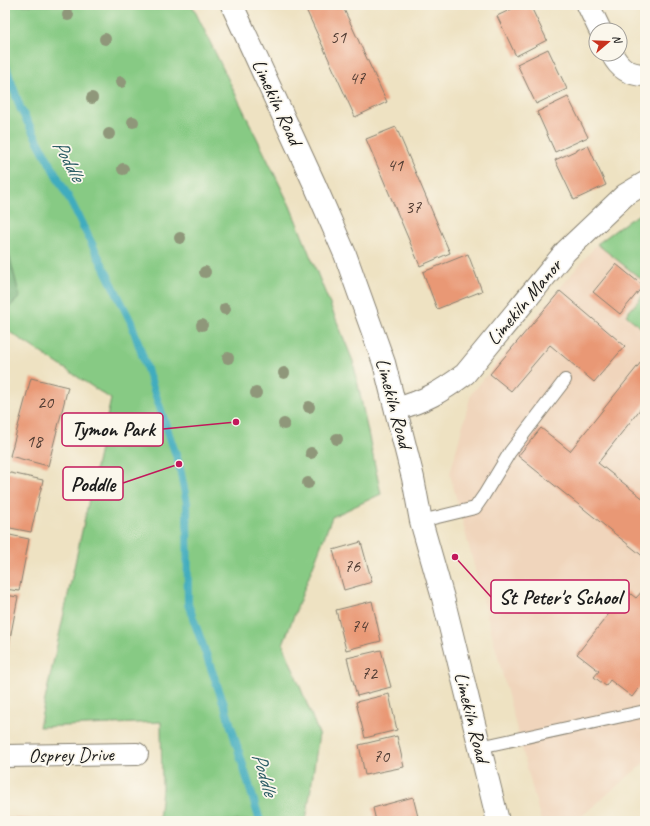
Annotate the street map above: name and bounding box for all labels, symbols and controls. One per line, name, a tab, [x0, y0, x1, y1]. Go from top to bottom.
north arrow	[588, 22, 628, 62]
house number: 51	[330, 26, 347, 48]
text: N	[610, 33, 626, 46]
street label: Limekiln Road	[246, 55, 309, 152]
house number: 47	[349, 67, 366, 89]
water label: Poddle	[47, 135, 92, 188]
house number: 41	[387, 154, 404, 176]
house number: 37	[405, 196, 422, 218]
street label: Limekiln Manor	[481, 252, 568, 350]
street label: Limekiln Road	[370, 355, 419, 454]
house number: 20	[37, 391, 55, 413]
callout: Tymon Park	[62, 413, 163, 446]
text: Tymon Park	[71, 416, 157, 442]
house number: 18	[26, 430, 44, 452]
callout: Poddle	[63, 467, 123, 500]
text: Poddle	[71, 471, 117, 497]
house number: 76	[344, 555, 361, 577]
callout: St Peter's School	[491, 580, 629, 613]
text: St Peter's School	[499, 584, 625, 610]
house number: 74	[351, 615, 369, 637]
house number: 72	[361, 662, 379, 684]
street label: Limekiln Road	[449, 669, 496, 768]
street label: Osprey Drive	[28, 742, 115, 768]
house number: 70	[373, 745, 391, 767]
water label: Poddle	[246, 749, 285, 802]

